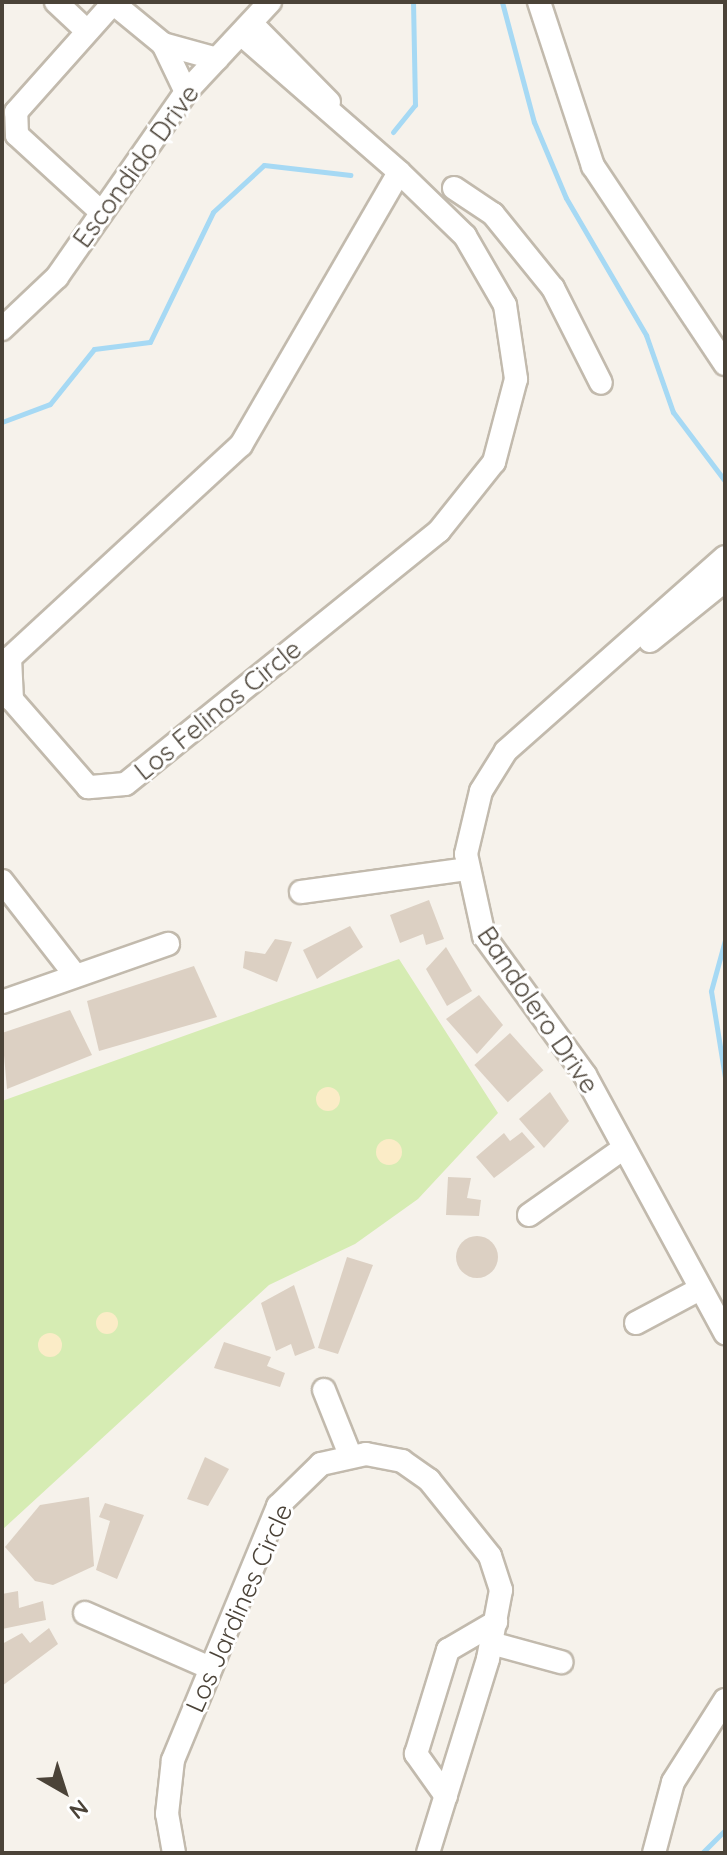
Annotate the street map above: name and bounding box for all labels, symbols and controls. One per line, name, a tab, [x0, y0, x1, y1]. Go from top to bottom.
street label: Escondido Drive	[66, 79, 206, 253]
street label: Los Felinos Circle	[128, 633, 308, 787]
street label: Bandolero Drive	[471, 921, 605, 1099]
street label: Los Jardines Circle	[179, 1499, 299, 1717]
north arrow	[24, 1751, 104, 1831]
text: N	[64, 1794, 94, 1826]

